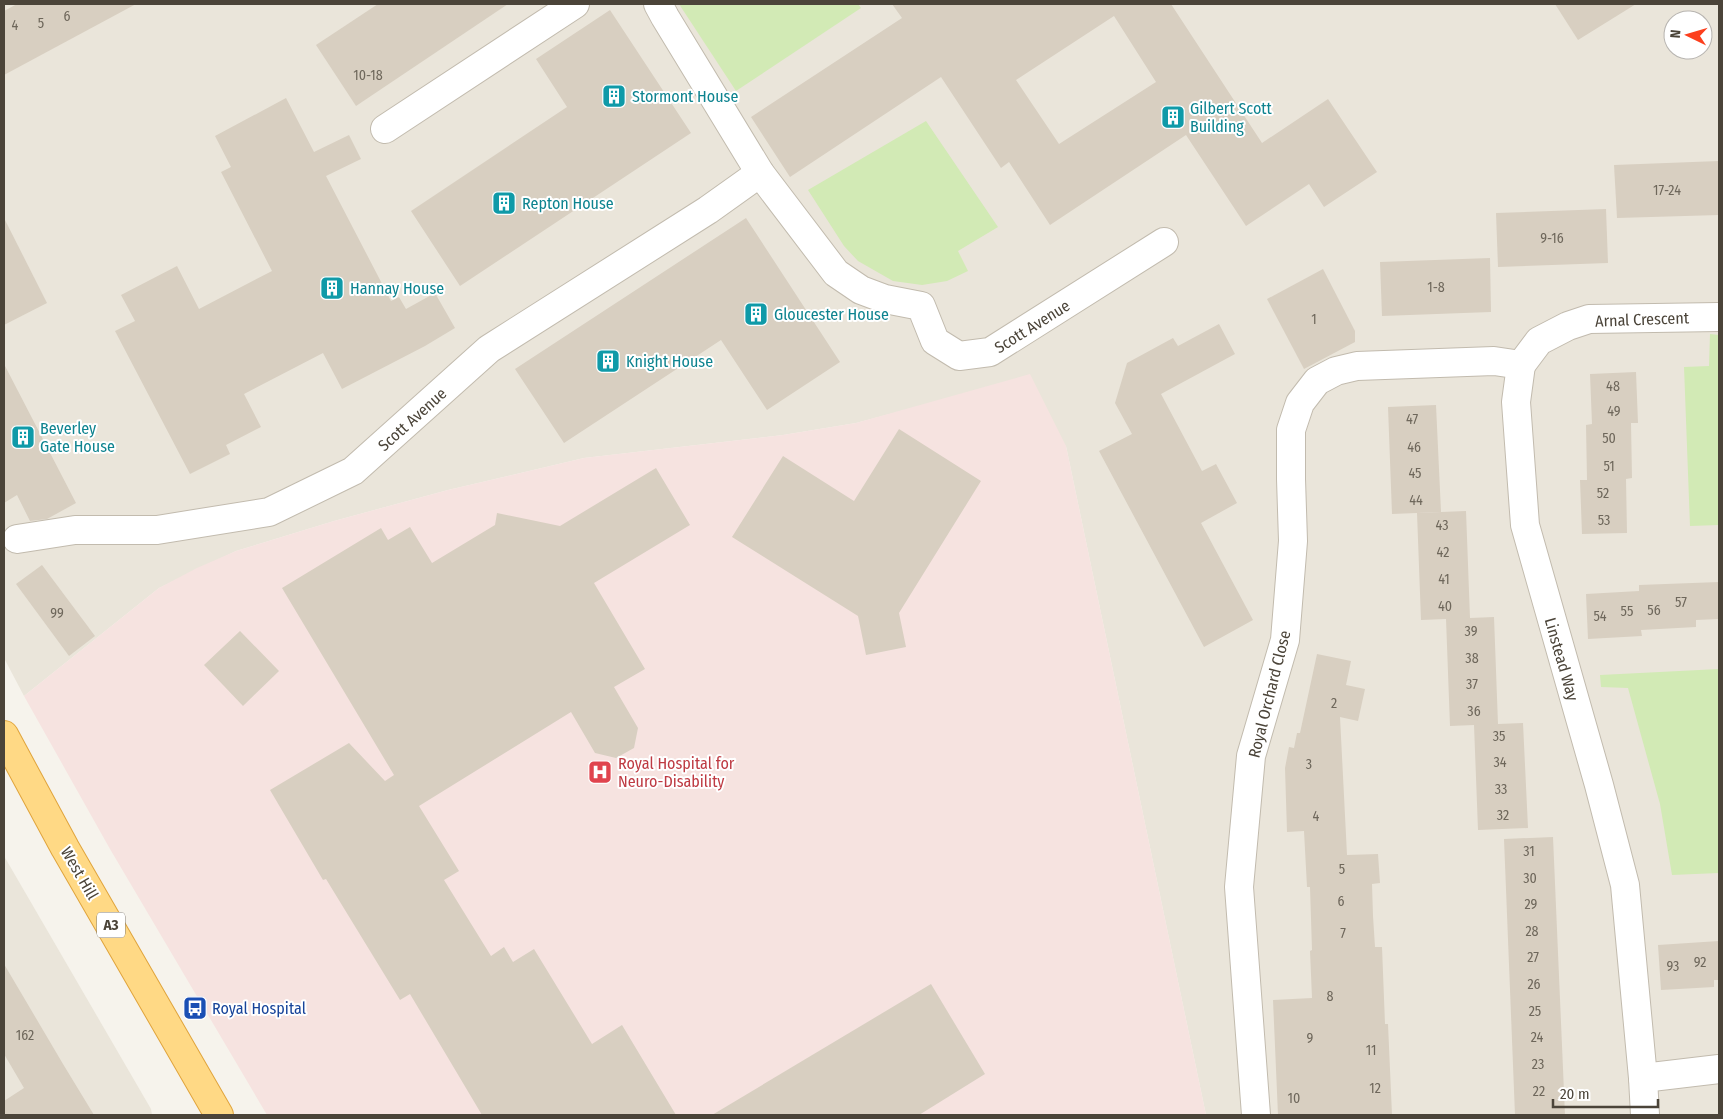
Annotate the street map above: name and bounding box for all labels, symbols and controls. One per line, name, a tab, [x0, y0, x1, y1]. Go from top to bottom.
house number: 6	[64, 8, 71, 25]
north arrow	[1663, 10, 1713, 60]
house number: 5	[38, 15, 44, 32]
house number: 4	[12, 17, 19, 34]
text: N	[1667, 29, 1684, 39]
house number: 10-18	[353, 67, 383, 84]
building icon: Stormont House	[601, 83, 627, 109]
place label: Stormont House	[632, 87, 738, 106]
place label: Gilbert Scott Building	[1190, 99, 1273, 136]
building icon: Gilbert Scott Building	[1160, 104, 1186, 130]
house number: 17-24	[1653, 182, 1681, 199]
building icon: Repton House	[491, 190, 517, 216]
place label: Repton House	[522, 194, 614, 213]
house number: 9-16	[1540, 230, 1564, 247]
building icon: Hannay House	[319, 275, 345, 301]
place label: Hannay House	[350, 279, 444, 298]
house number: 1-8	[1427, 279, 1445, 296]
street label: Scott Avenue	[991, 296, 1074, 357]
building icon: Gloucester House	[743, 301, 769, 327]
place label: Gloucester House	[774, 305, 889, 324]
street label: Arnal Crescent	[1595, 308, 1690, 331]
house number: 1	[1311, 311, 1317, 328]
building icon: Knight House	[595, 348, 621, 374]
place label: Knight House	[626, 352, 713, 371]
house number: 48	[1606, 378, 1620, 395]
street label: Scott Avenue	[374, 384, 450, 455]
house number: 49	[1607, 403, 1621, 420]
house number: 47	[1406, 411, 1418, 428]
place label: Beverley Gate House	[40, 419, 115, 456]
building icon: Beverley Gate House	[10, 424, 36, 450]
house number: 50	[1602, 430, 1616, 447]
house number: 46	[1407, 439, 1421, 456]
house number: 51	[1603, 458, 1615, 475]
house number: 45	[1408, 465, 1422, 482]
house number: 52	[1597, 485, 1609, 502]
house number: 44	[1409, 492, 1423, 509]
house number: 53	[1598, 512, 1610, 529]
house number: 43	[1436, 517, 1448, 534]
house number: 42	[1437, 544, 1449, 561]
house number: 41	[1438, 571, 1450, 588]
house number: 57	[1675, 594, 1687, 611]
house number: 40	[1438, 598, 1452, 615]
house number: 56	[1647, 602, 1661, 619]
house number: 55	[1621, 603, 1633, 620]
house number: 99	[50, 605, 64, 622]
house number: 54	[1593, 608, 1607, 625]
street label: Linstead Way	[1541, 615, 1583, 704]
house number: 39	[1465, 623, 1478, 640]
street label: Royal Orchard Close	[1244, 628, 1295, 760]
house number: 38	[1465, 650, 1479, 667]
house number: 37	[1466, 676, 1478, 693]
house number: 2	[1331, 695, 1337, 712]
house number: 36	[1467, 703, 1481, 720]
house number: 35	[1493, 728, 1505, 745]
place label: Royal Hospital for Neuro-Disability	[618, 754, 735, 791]
house number: 34	[1493, 754, 1507, 771]
house number: 3	[1306, 756, 1312, 773]
hospital icon: Royal Hospital for Neuro-Disability	[587, 759, 613, 785]
house number: 33	[1495, 781, 1507, 798]
house number: 32	[1497, 807, 1509, 824]
house number: 4	[1313, 808, 1320, 825]
house number: 31	[1523, 843, 1535, 860]
street label: West Hill	[57, 844, 102, 903]
house number: 5	[1339, 861, 1345, 878]
house number: 30	[1523, 870, 1537, 887]
house number: 6	[1338, 893, 1345, 910]
house number: 29	[1525, 896, 1538, 913]
road number: A3	[97, 912, 125, 938]
house number: 28	[1525, 923, 1539, 940]
house number: 7	[1340, 925, 1346, 942]
house number: 27	[1527, 949, 1539, 966]
house number: 92	[1694, 954, 1706, 971]
house number: 93	[1667, 958, 1679, 975]
house number: 26	[1527, 976, 1541, 993]
house number: 8	[1327, 988, 1334, 1005]
bus stop icon: Royal Hospital	[182, 995, 208, 1021]
place label: Royal Hospital	[212, 999, 306, 1018]
house number: 25	[1529, 1003, 1541, 1020]
house number: 162	[16, 1027, 34, 1044]
house number: 24	[1531, 1029, 1544, 1046]
house number: 9	[1307, 1030, 1314, 1047]
house number: 11	[1366, 1042, 1376, 1059]
house number: 23	[1532, 1056, 1544, 1073]
scale bar	[1553, 1076, 1658, 1108]
house number: 12	[1369, 1080, 1381, 1097]
house number: 22	[1533, 1083, 1545, 1100]
text: 20 m	[1560, 1085, 1590, 1103]
house number: 10	[1288, 1090, 1300, 1107]

